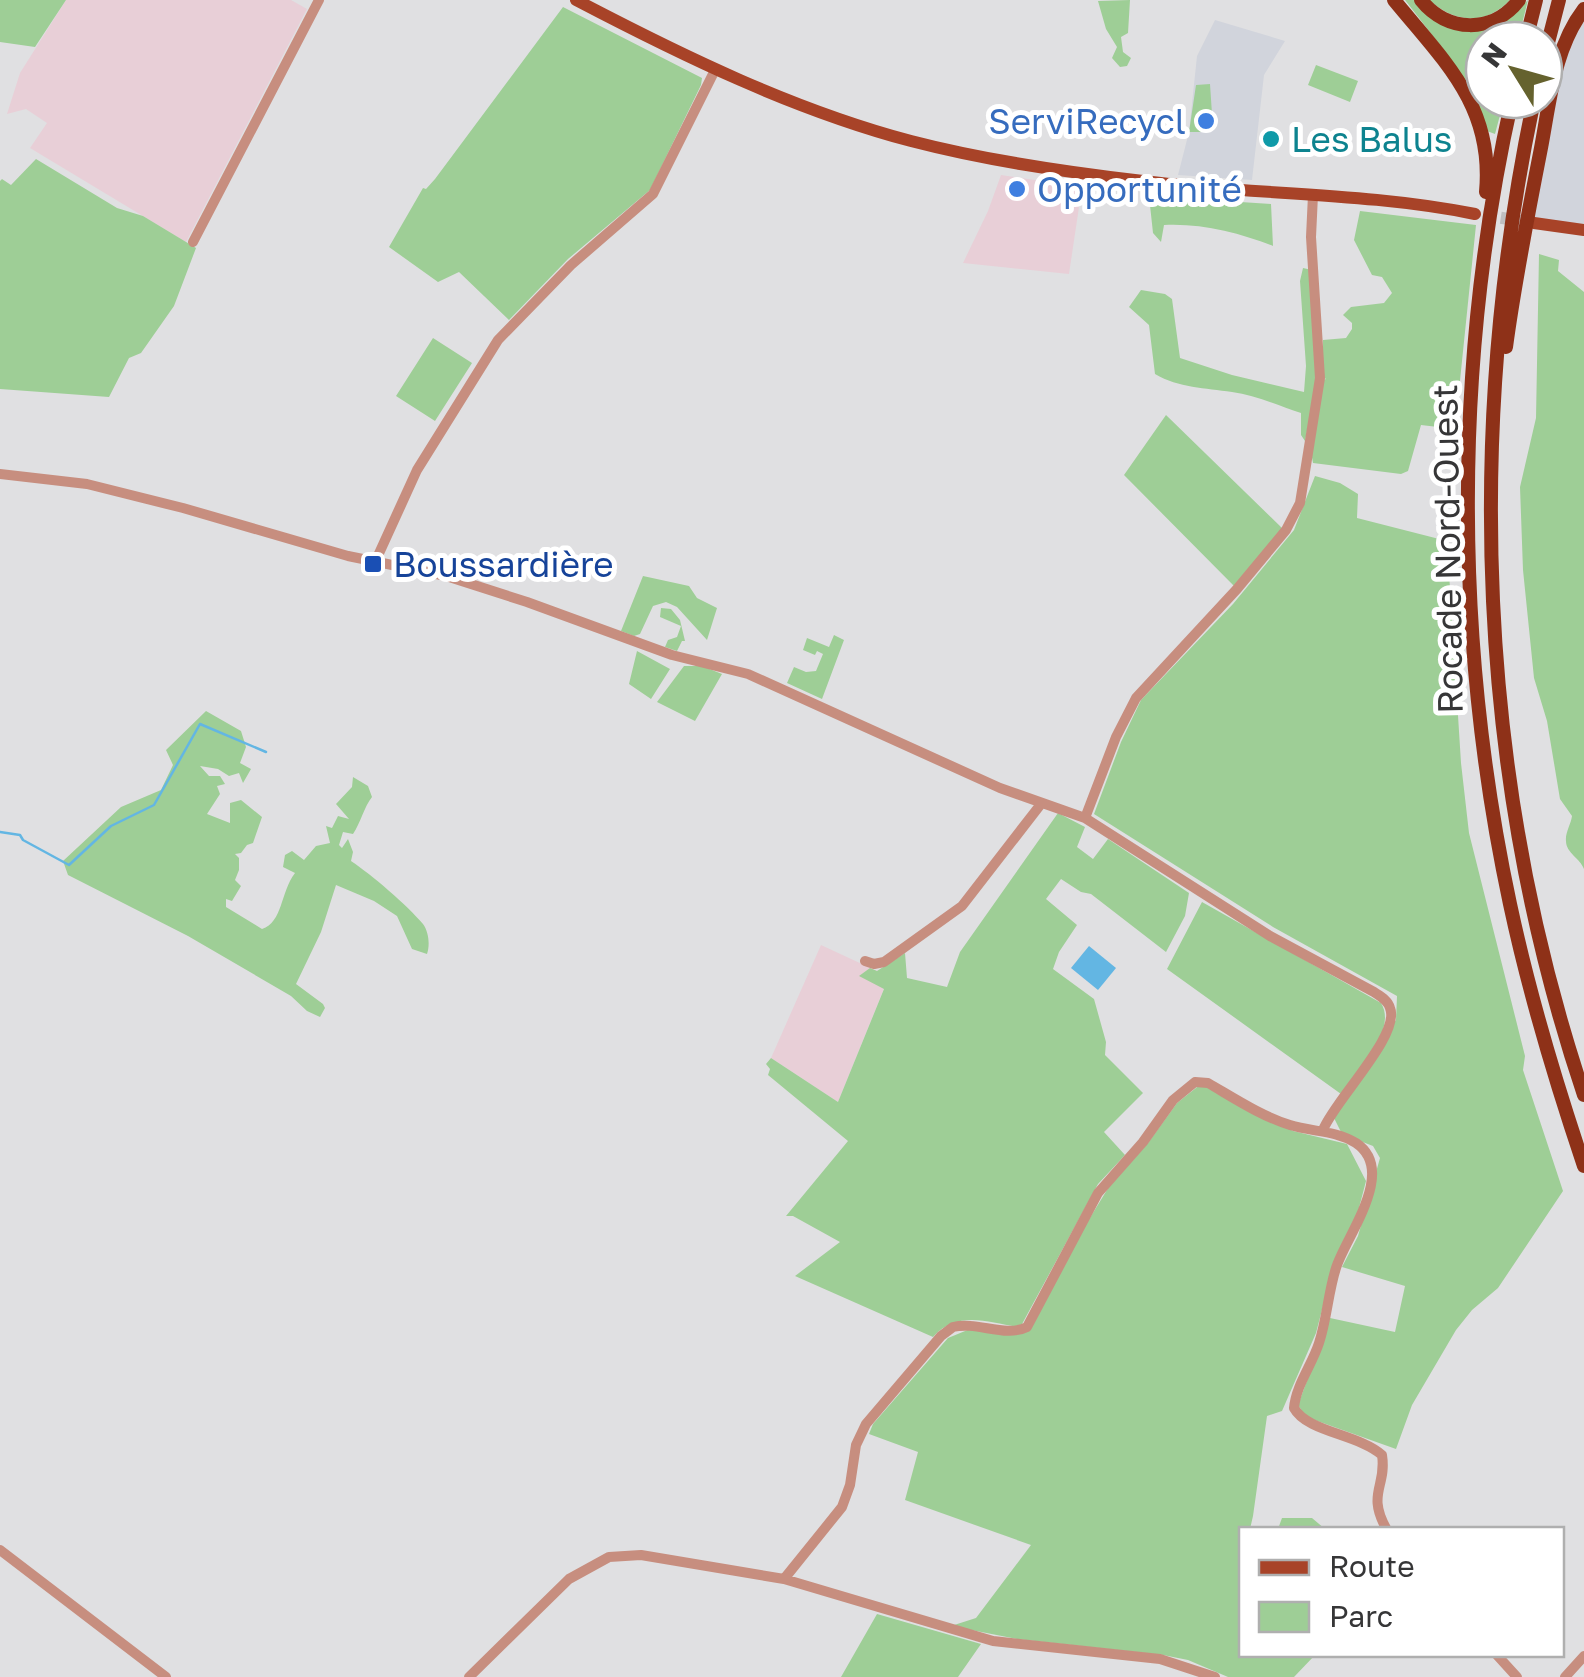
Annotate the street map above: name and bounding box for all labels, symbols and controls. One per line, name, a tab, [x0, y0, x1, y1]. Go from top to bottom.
north arrow	[1464, 20, 1564, 120]
text: N	[1474, 36, 1513, 73]
place label: ServiRecycl	[988, 100, 1186, 142]
marker: ServiRecycl	[1195, 110, 1217, 132]
place label: Les Balus	[1291, 118, 1452, 160]
marker: Les Balus	[1260, 128, 1282, 150]
place label: Opportunité	[1037, 168, 1242, 210]
marker: Opportunité	[1006, 178, 1028, 200]
street label: Rocade Nord-Ouest	[1423, 384, 1471, 714]
place label: Boussardière	[393, 543, 614, 585]
marker: Boussardière	[362, 553, 384, 575]
legend	[1239, 1527, 1564, 1657]
text: Route	[1329, 1548, 1415, 1584]
text: Parc	[1329, 1598, 1393, 1634]

